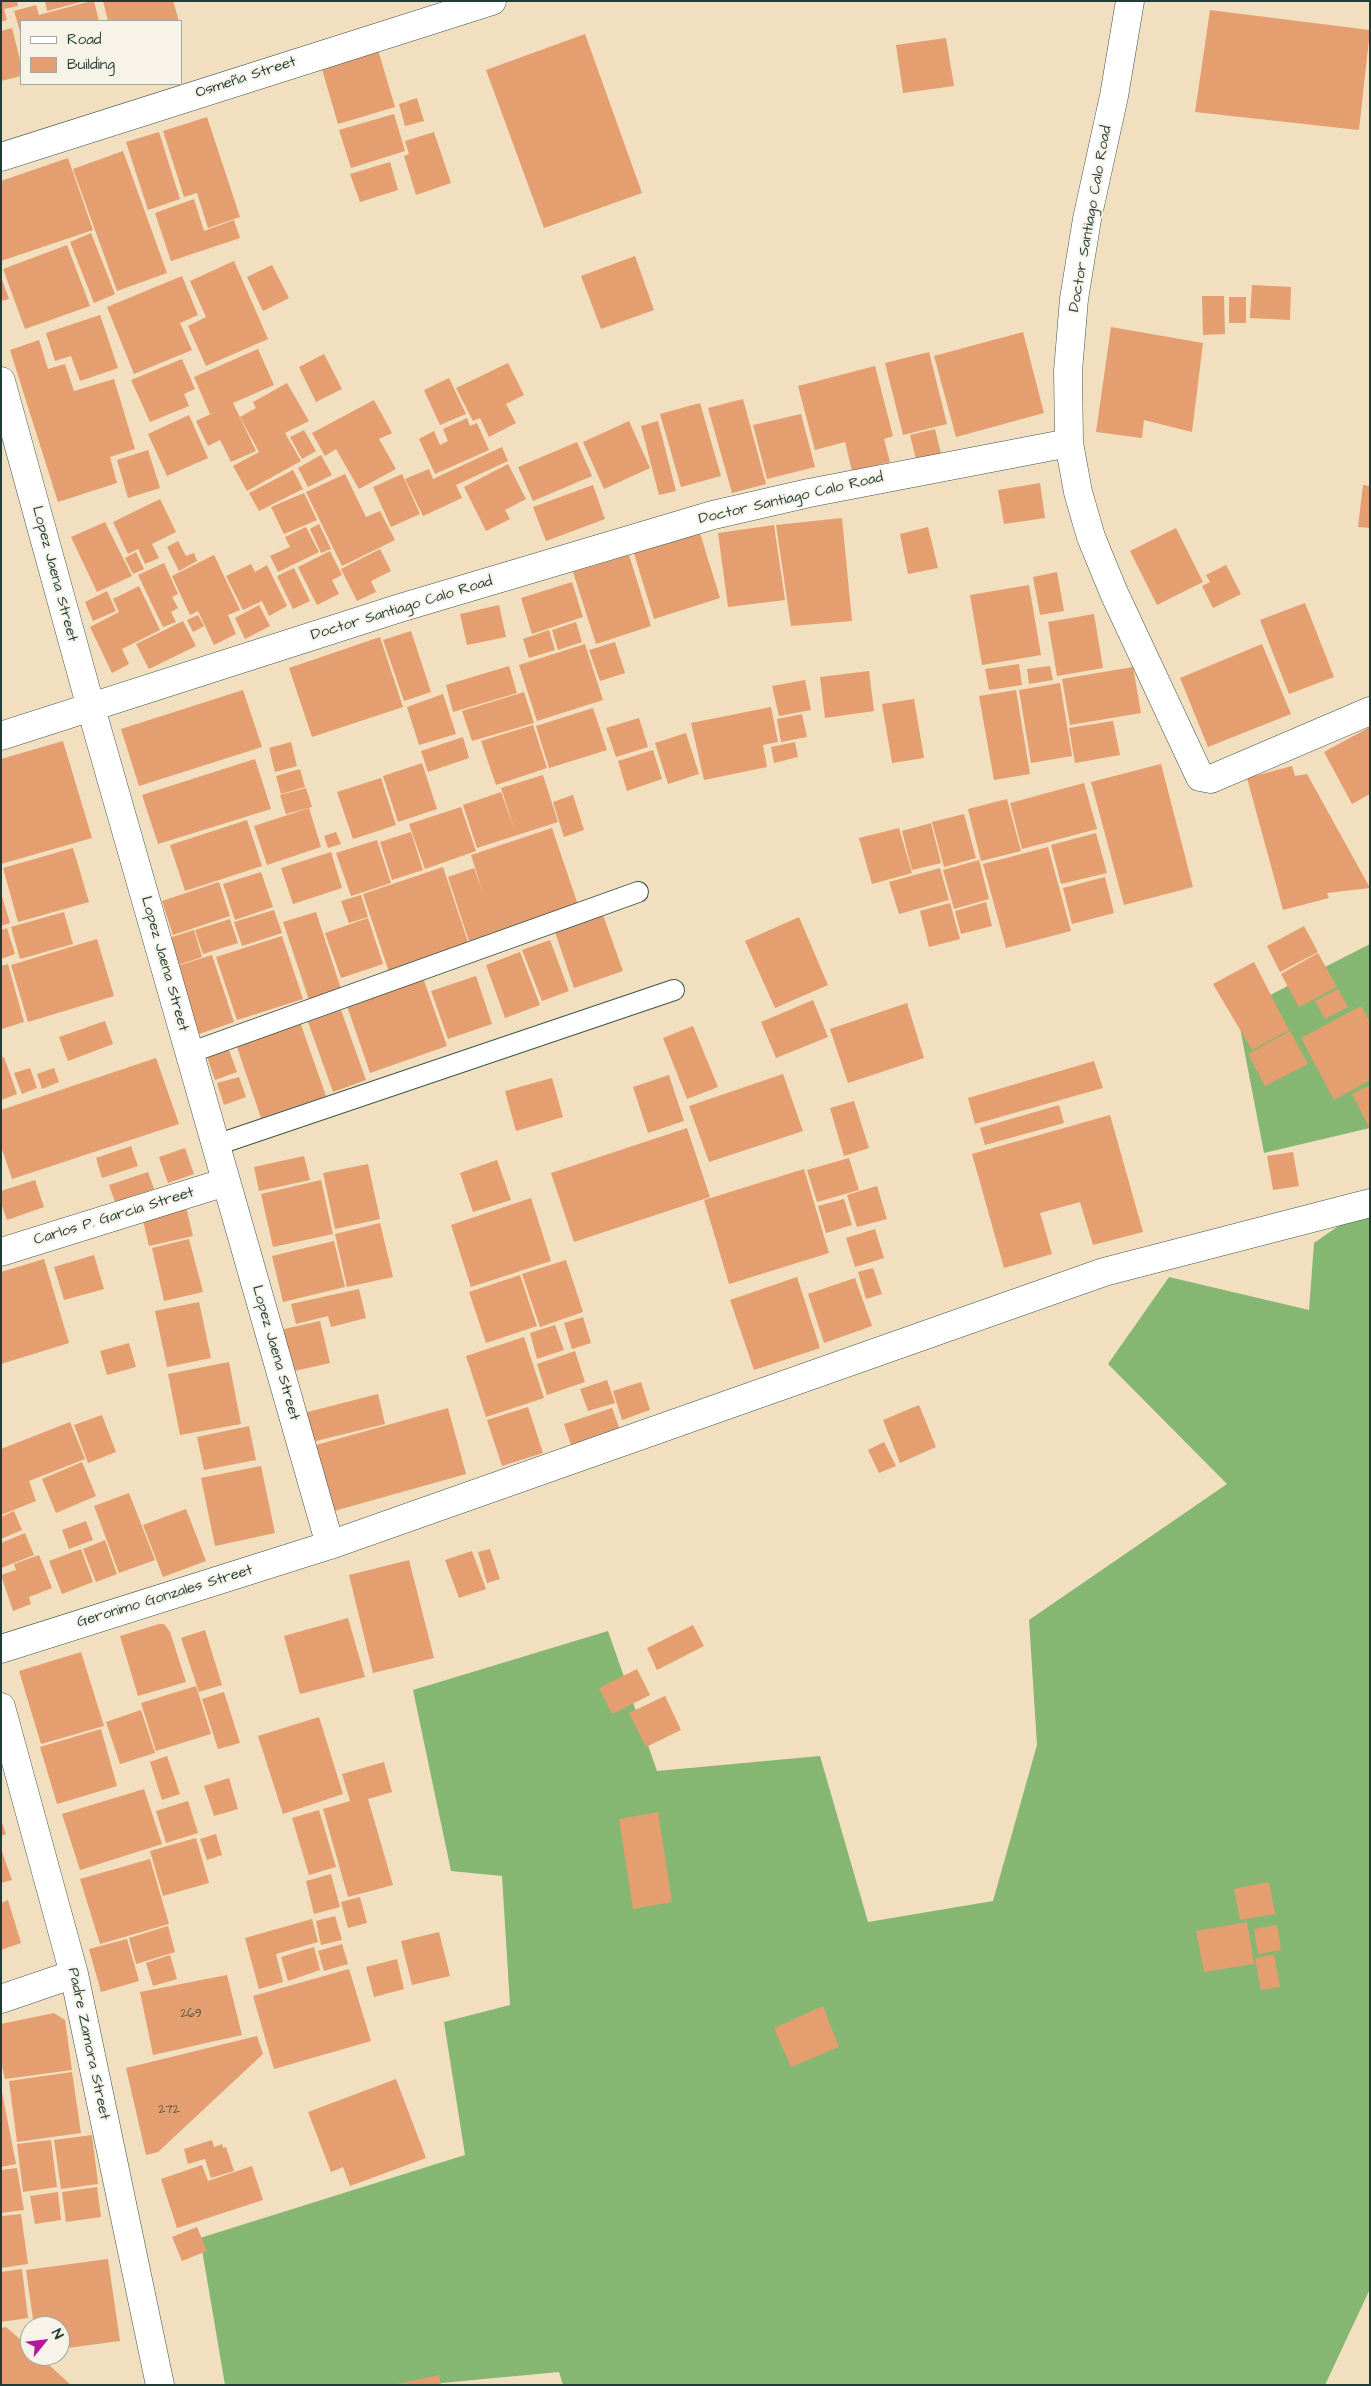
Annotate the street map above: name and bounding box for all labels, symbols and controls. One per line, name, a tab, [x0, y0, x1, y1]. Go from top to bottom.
legend	[20, 20, 182, 85]
text: Road	[67, 29, 101, 50]
street label: Osmeña Street	[193, 53, 299, 103]
text: Building	[67, 54, 115, 75]
street label: Doctor Santiago Calo Road	[1066, 124, 1116, 314]
street label: Doctor Santiago Calo Road	[697, 469, 885, 529]
street label: Lopez Jaena Street	[27, 504, 81, 644]
street label: Doctor Santiago Calo Road	[309, 573, 495, 645]
street label: Lopez Jaena Street	[136, 894, 192, 1034]
street label: Carlos P. Garcia Street	[32, 1184, 196, 1250]
street label: Lopez Jaena Street	[247, 1283, 303, 1423]
street label: Geronimo Gonzales Street	[75, 1562, 255, 1632]
street label: Padre Zamora Street	[63, 1966, 113, 2122]
house number: 269	[180, 2007, 202, 2021]
house number: 272	[158, 2103, 180, 2117]
north arrow	[20, 2316, 70, 2366]
text: N	[46, 2326, 68, 2343]

